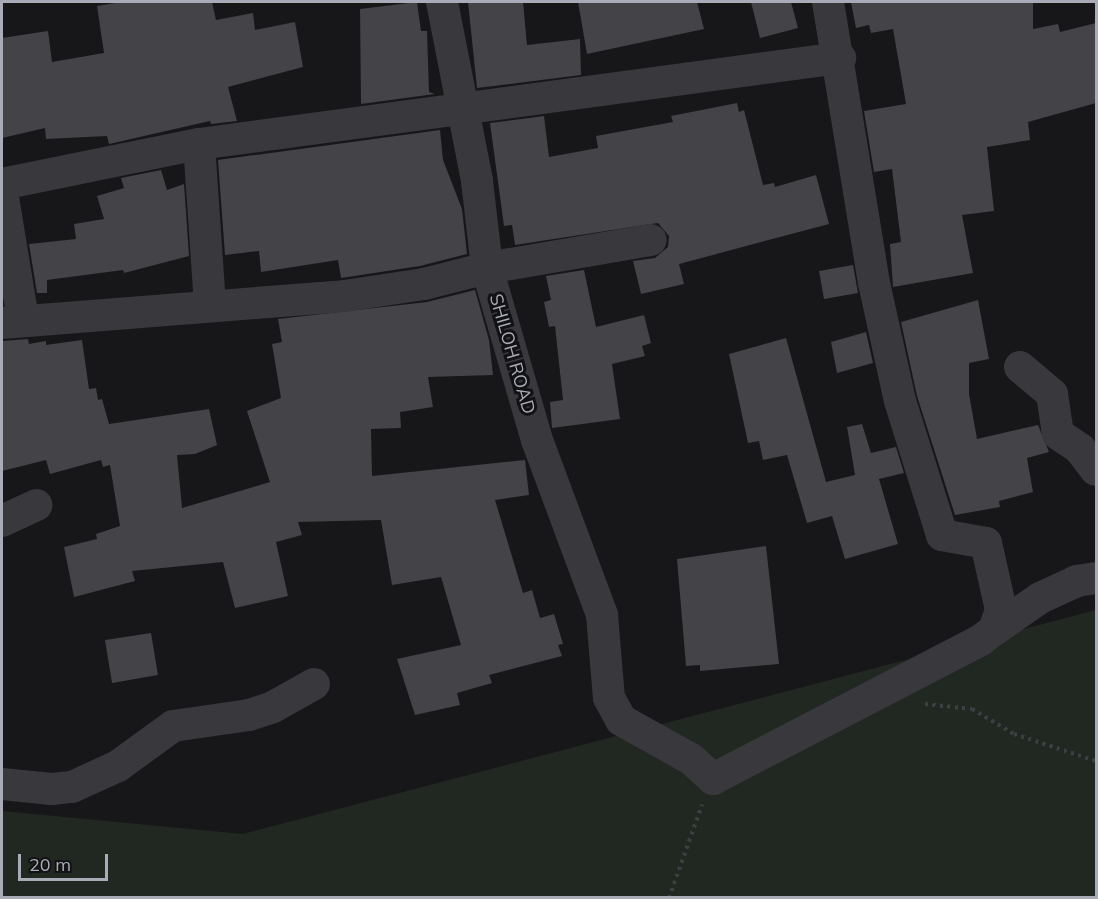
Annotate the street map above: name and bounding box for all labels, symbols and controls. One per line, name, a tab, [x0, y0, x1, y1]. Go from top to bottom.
street label: SHILOH ROAD	[485, 291, 539, 417]
scale bar	[21, 842, 111, 880]
text: 20 m	[29, 853, 71, 876]

